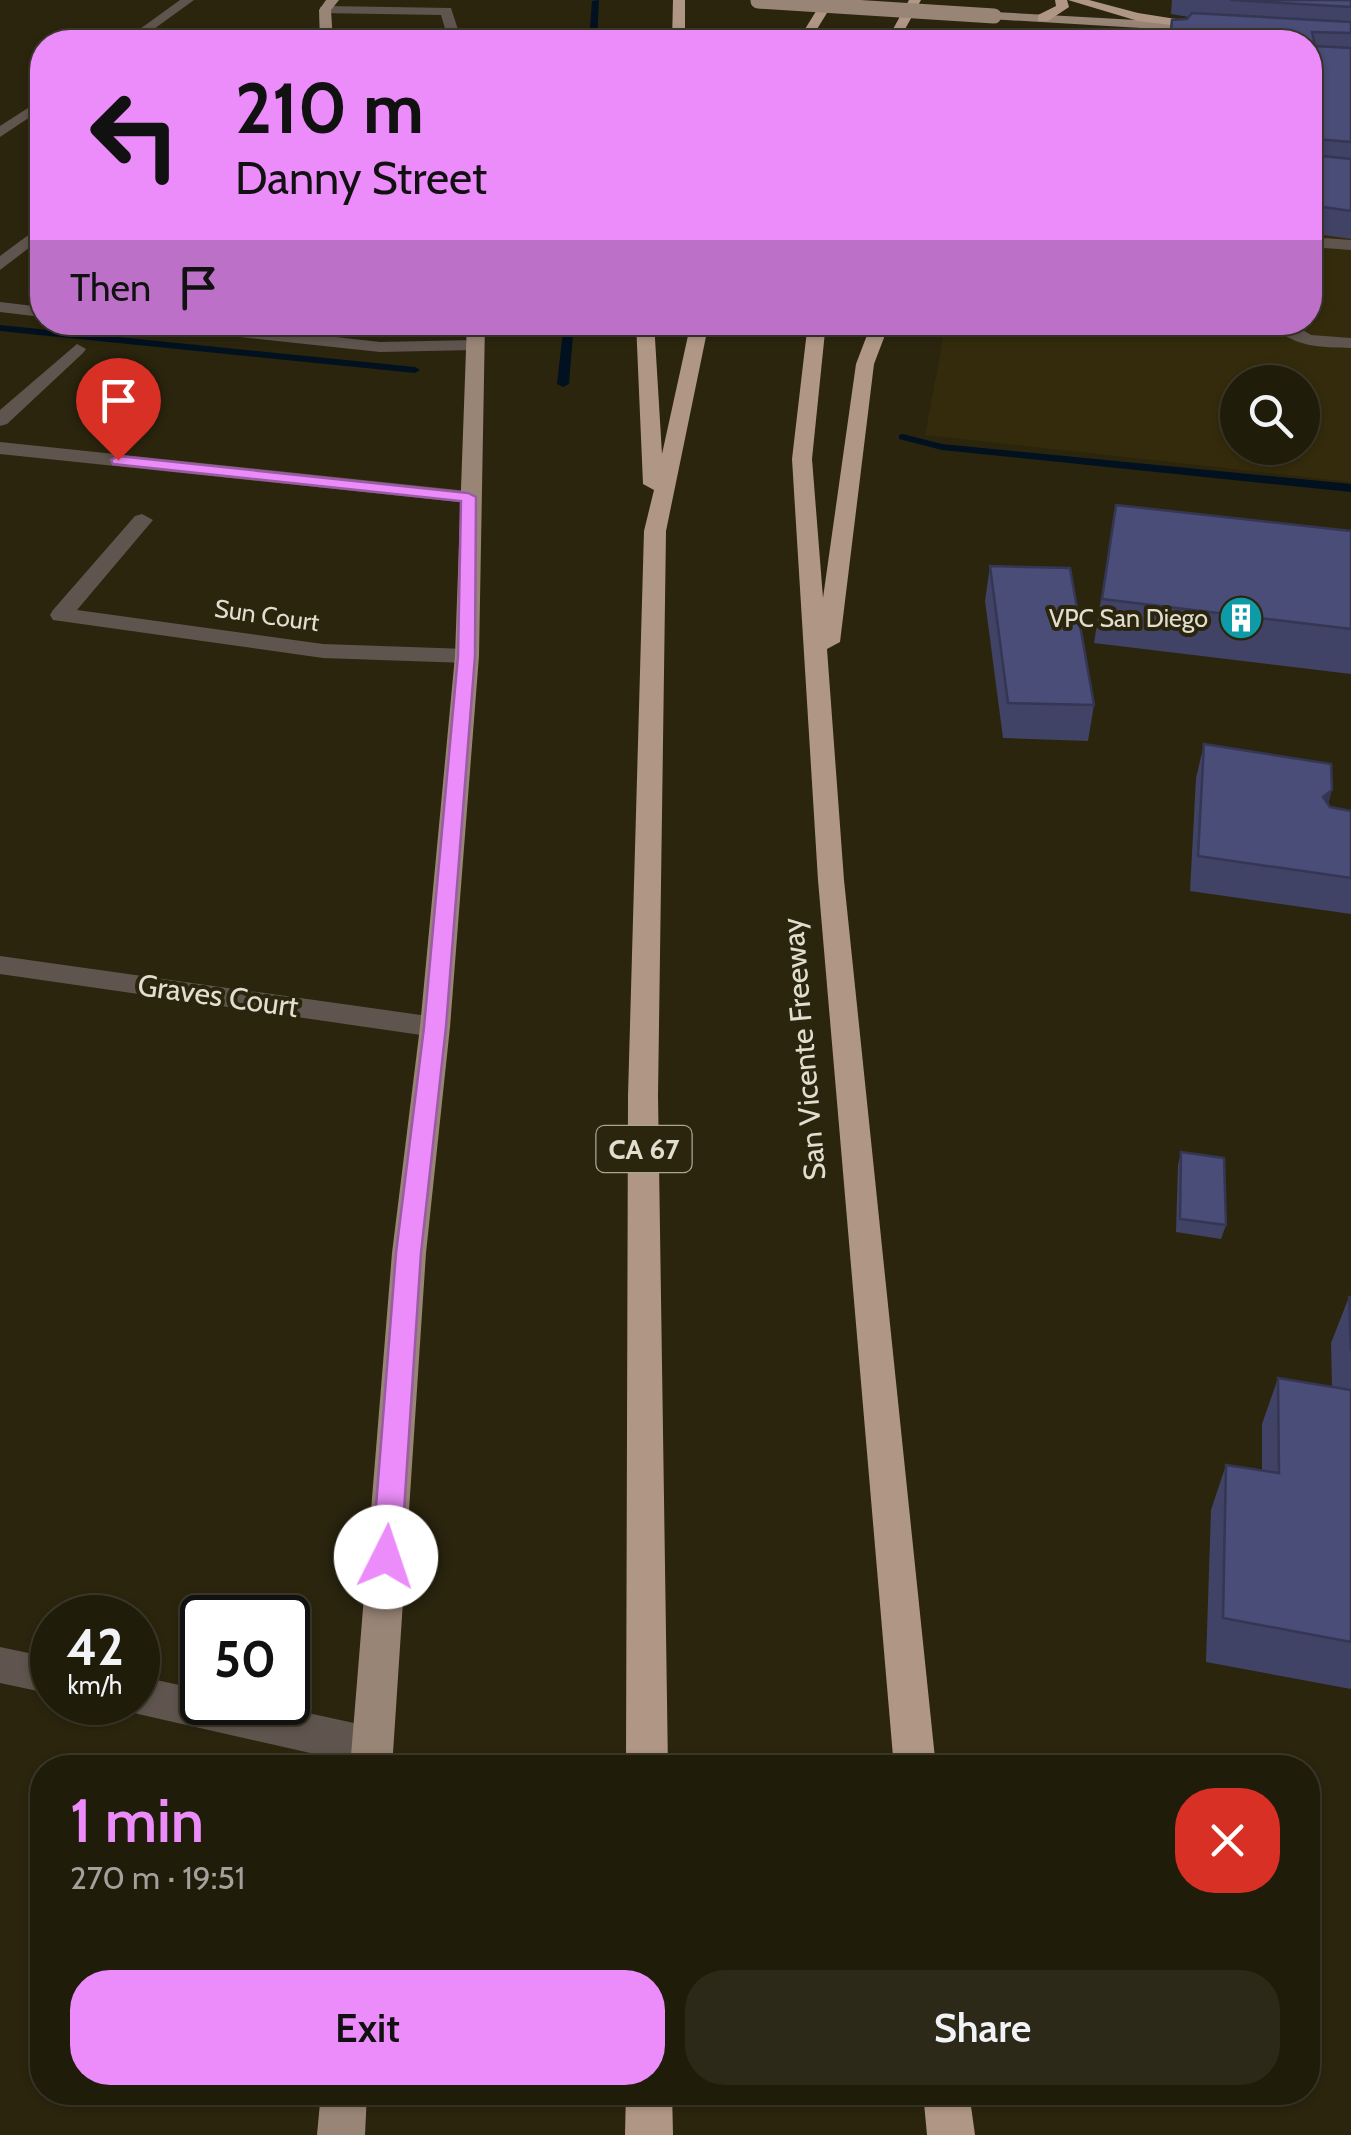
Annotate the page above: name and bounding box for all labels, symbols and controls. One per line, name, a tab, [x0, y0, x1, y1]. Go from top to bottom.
text: 210 m	[235, 65, 424, 151]
icon: left	[70, 70, 200, 200]
text: Danny Street	[235, 151, 487, 205]
icon: arrive	[171, 260, 226, 315]
text: Then	[70, 264, 151, 311]
pin	[76, 358, 161, 461]
map controls	[1220, 365, 1320, 465]
button: search	[1220, 365, 1320, 465]
icon: arrive	[91, 373, 146, 428]
street label: Sun Court	[213, 593, 322, 637]
building icon: VPC San Diego	[1218, 595, 1264, 641]
place label: VPC San Diego	[1049, 603, 1208, 633]
street label: San Vicente Freeway	[774, 916, 833, 1182]
street label: Graves Court	[135, 966, 301, 1025]
road number: CA 67	[596, 1126, 692, 1172]
position arrow	[334, 1505, 438, 1609]
speed limit sign: 50	[180, 1595, 310, 1725]
text: 42	[66, 1617, 124, 1678]
text: km/h	[68, 1670, 122, 1700]
text: 1 min	[70, 1784, 204, 1857]
button: close	[1175, 1788, 1280, 1893]
text: 270 m · 19:51	[70, 1858, 245, 1897]
button: Exit	[70, 1970, 665, 2085]
button: Share	[685, 1970, 1280, 2085]

